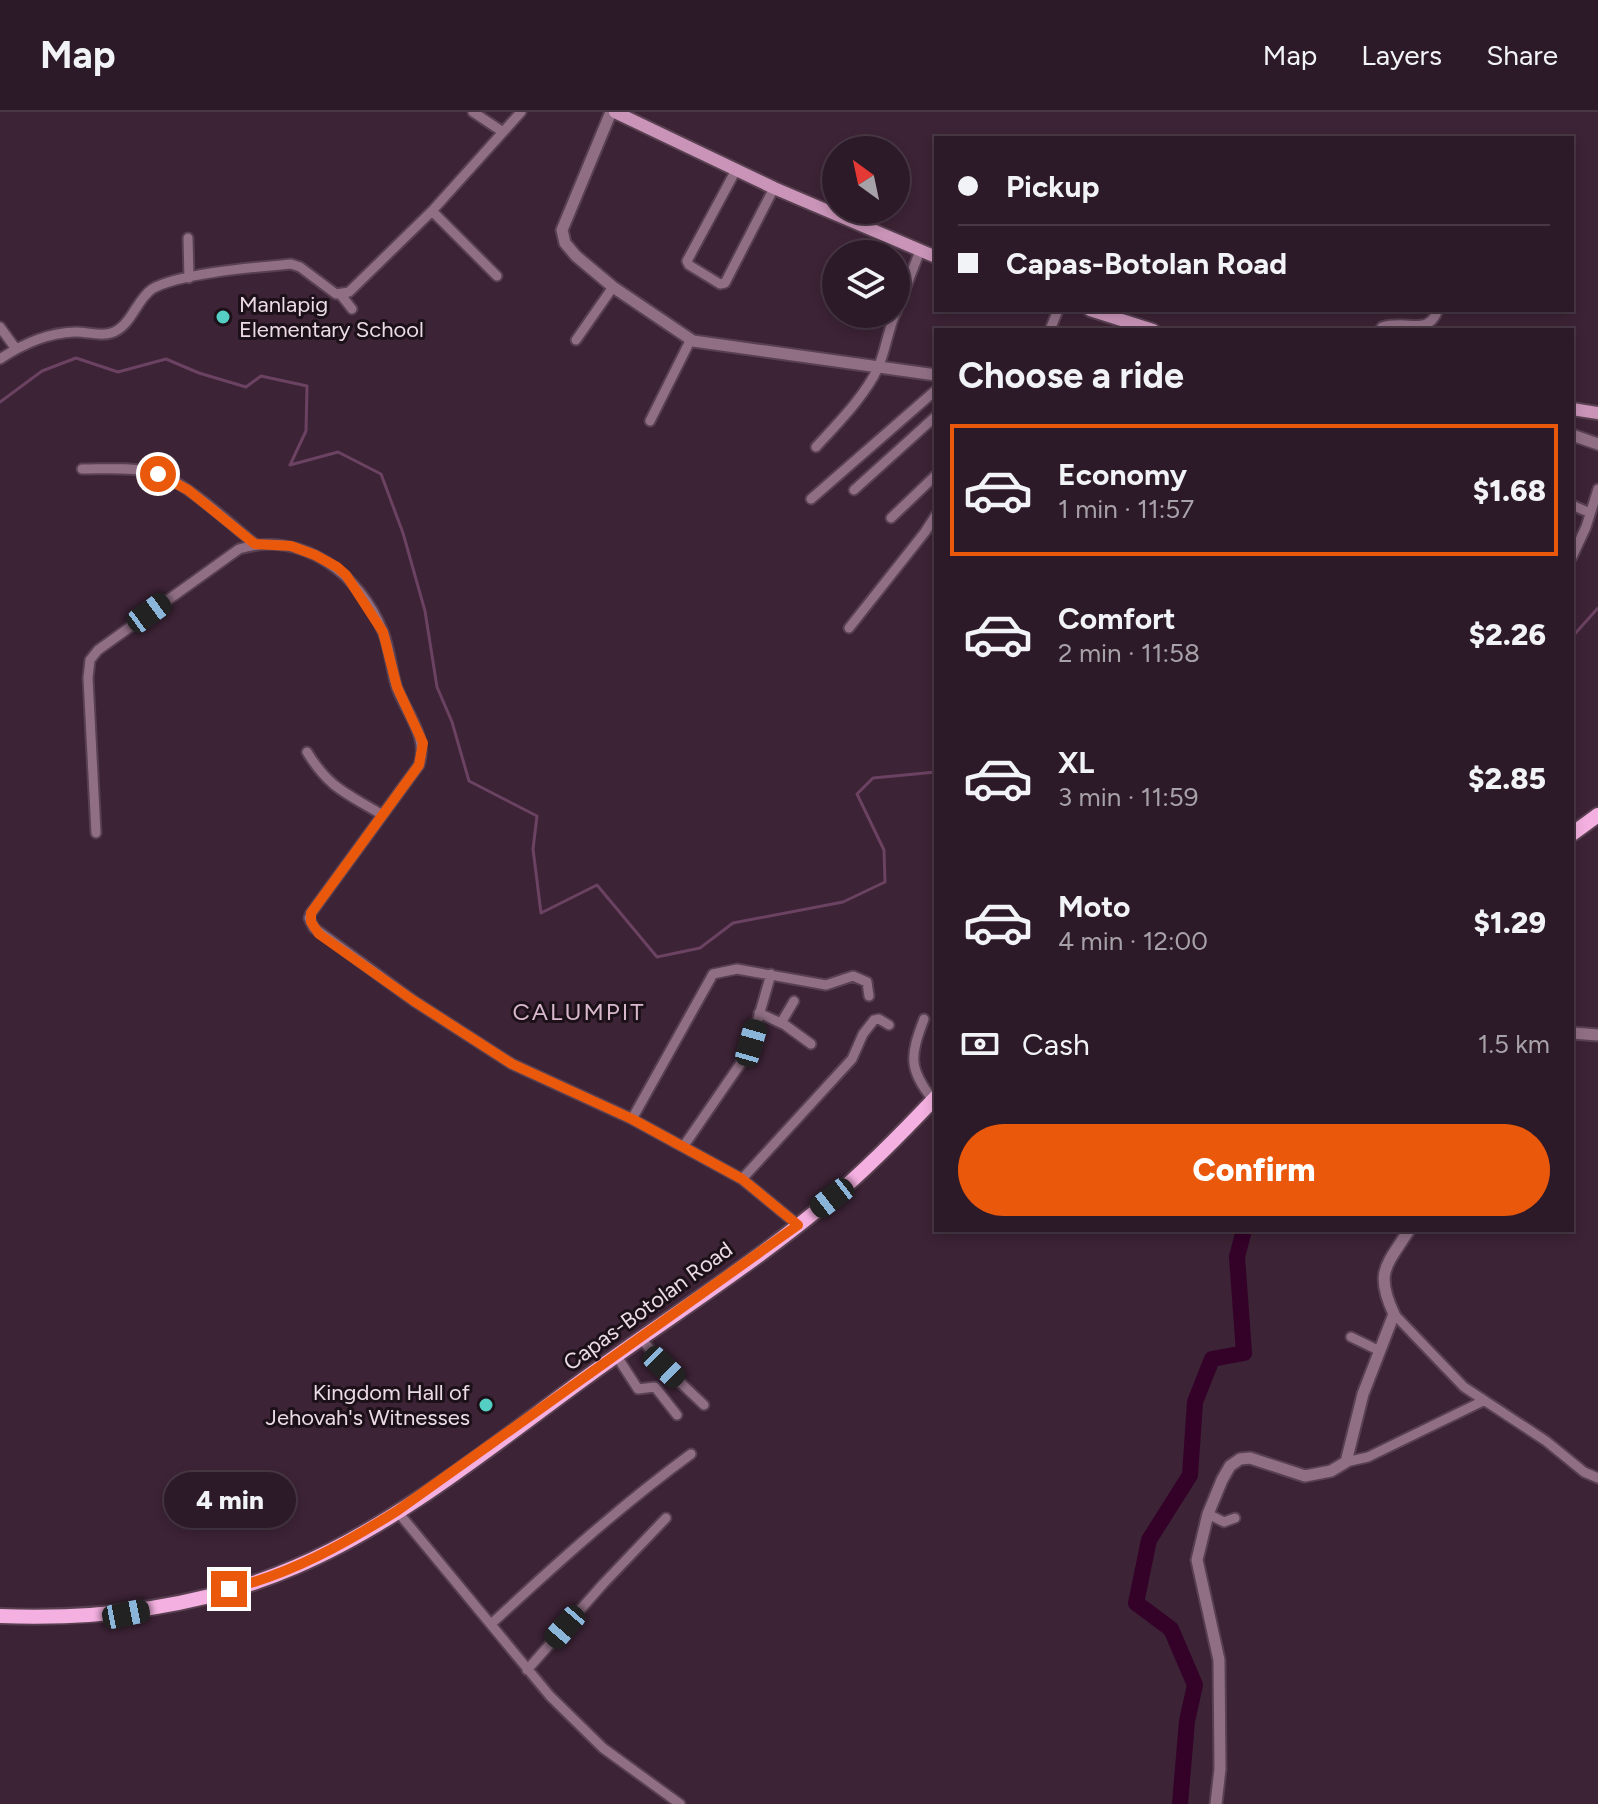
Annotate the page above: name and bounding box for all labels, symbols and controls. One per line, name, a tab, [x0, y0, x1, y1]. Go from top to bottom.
text: Map	[40, 32, 116, 78]
text: Map	[1263, 38, 1317, 72]
text: Layers	[1361, 38, 1442, 72]
text: Share	[1486, 38, 1558, 72]
north arrow	[822, 136, 910, 224]
map controls	[822, 136, 910, 328]
text: Pickup	[1006, 168, 1100, 205]
button: layers	[822, 240, 910, 328]
text: Capas-Botolan Road	[1006, 245, 1287, 282]
place label: Manlapig Elementary School	[239, 291, 424, 343]
marker: Manlapig Elementary School	[214, 308, 232, 326]
text: Choose a ride	[958, 354, 1184, 397]
icon: car	[962, 454, 1034, 526]
route start	[140, 456, 176, 492]
text: Economy	[1058, 456, 1187, 493]
text: $1.68	[1473, 472, 1546, 509]
text: 1 min · 11:57	[1058, 493, 1194, 525]
car	[123, 589, 175, 637]
icon: car	[962, 598, 1034, 670]
text: Comfort	[1058, 600, 1176, 637]
text: $2.26	[1469, 616, 1546, 653]
text: 2 min · 11:58	[1058, 637, 1200, 669]
icon: car	[962, 742, 1034, 814]
text: XL	[1058, 744, 1094, 781]
text: $2.85	[1468, 760, 1546, 797]
text: 3 min · 11:59	[1058, 781, 1198, 813]
icon: car	[962, 886, 1034, 958]
text: Moto	[1058, 888, 1130, 925]
text: $1.29	[1473, 904, 1546, 941]
text: 4 min · 12:00	[1058, 925, 1208, 957]
district label: CALUMPIT	[513, 997, 645, 1026]
car	[733, 1017, 769, 1069]
icon: cash	[958, 1022, 1002, 1066]
text: Cash	[1022, 1026, 1090, 1063]
text: 1.5 km	[1478, 1028, 1550, 1060]
button: Confirm	[958, 1124, 1550, 1216]
car	[806, 1174, 858, 1222]
street label: Capas-Botolan Road	[558, 1236, 738, 1376]
car	[638, 1342, 690, 1392]
place label: Kingdom Hall of Jehovah's Witnesses	[266, 1379, 471, 1431]
marker: Kingdom Hall of Jehovah's Witnesses	[477, 1396, 495, 1414]
callout: 4 min	[163, 1473, 295, 1529]
text: 4 min	[196, 1484, 264, 1516]
route end	[211, 1571, 247, 1607]
car	[100, 1598, 152, 1630]
car	[540, 1601, 590, 1653]

